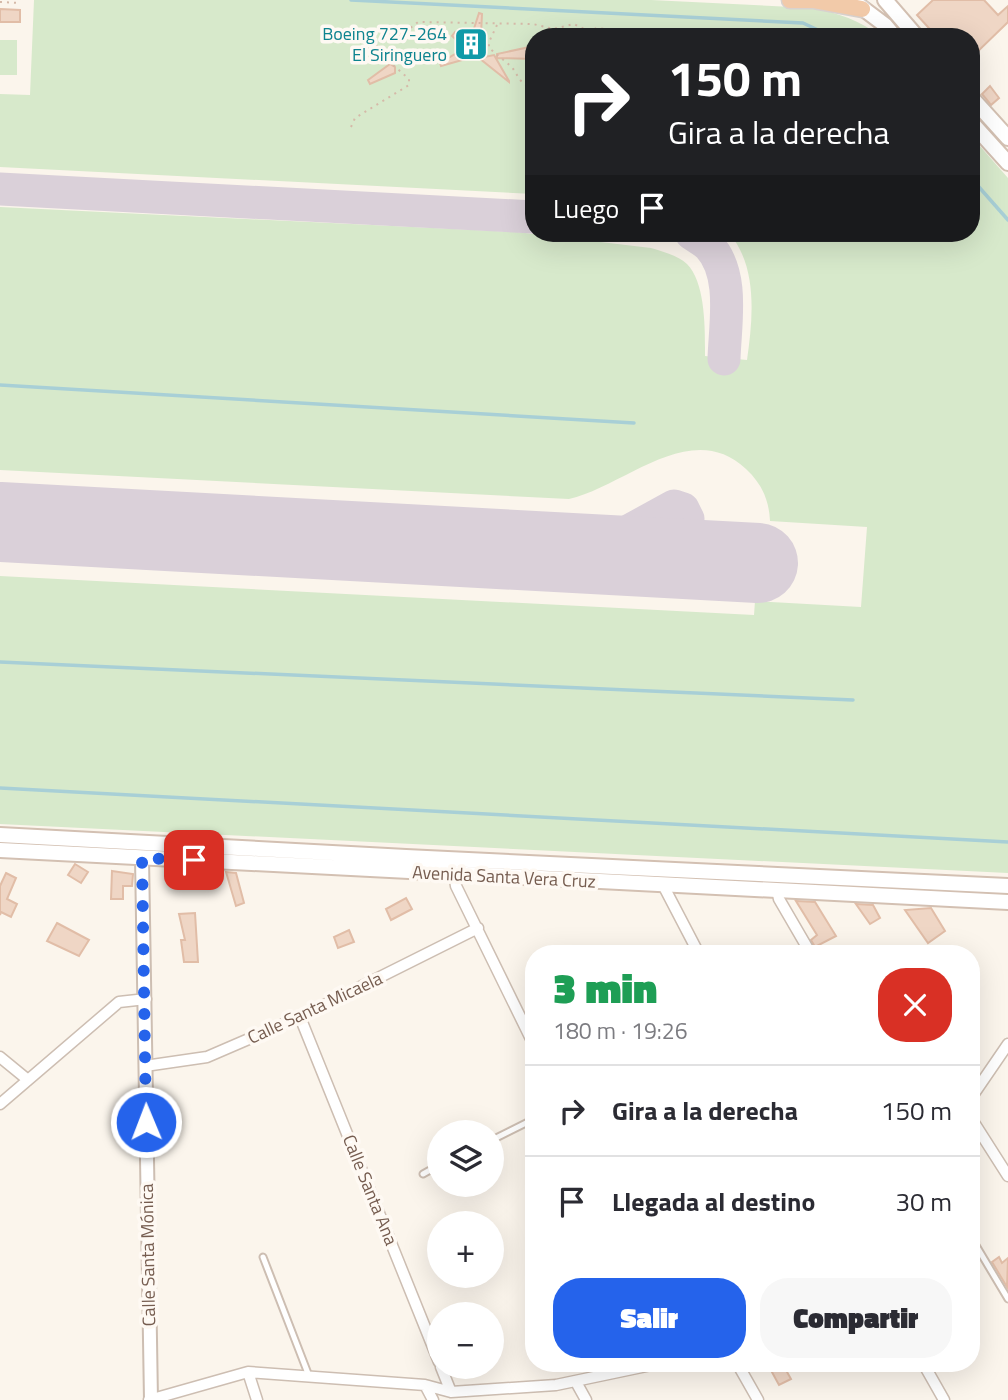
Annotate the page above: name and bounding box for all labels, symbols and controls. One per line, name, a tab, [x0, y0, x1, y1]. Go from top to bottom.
place label: Boeing 727-264 El Siringuero	[322, 20, 447, 68]
building icon: Boeing 727-264 El Siringuero	[452, 25, 490, 63]
text: 150 m	[668, 40, 802, 115]
icon: right	[553, 56, 644, 147]
text: Gira a la derecha	[668, 108, 890, 156]
text: Luego	[553, 189, 619, 228]
icon: arrive	[633, 189, 671, 227]
pin	[164, 830, 224, 890]
icon: arrive	[175, 841, 213, 879]
street label: Avenida Santa Vera Cruz	[412, 858, 596, 895]
text: 3 min	[553, 955, 657, 1019]
street label: Calle Santa Micaela	[243, 964, 387, 1051]
button: close	[878, 968, 952, 1042]
text: 180 m · 19:26	[553, 1013, 688, 1048]
position arrow	[109, 1085, 183, 1159]
text: Gira a la derecha	[612, 1091, 798, 1130]
text: 150 m	[881, 1091, 952, 1130]
icon: right	[553, 1092, 591, 1130]
map controls	[427, 1120, 504, 1379]
button: layers	[427, 1120, 504, 1197]
street label: Calle Santa Ana	[336, 1130, 405, 1249]
text: Llegada al destino	[612, 1182, 815, 1221]
text: 30 m	[895, 1182, 952, 1221]
street label: Calle Santa Mónica	[133, 1183, 162, 1327]
icon: arrive	[553, 1183, 591, 1221]
button: +	[427, 1211, 504, 1288]
button: Salir	[553, 1278, 746, 1358]
button: Compartir	[760, 1278, 952, 1358]
button: −	[427, 1302, 504, 1379]

